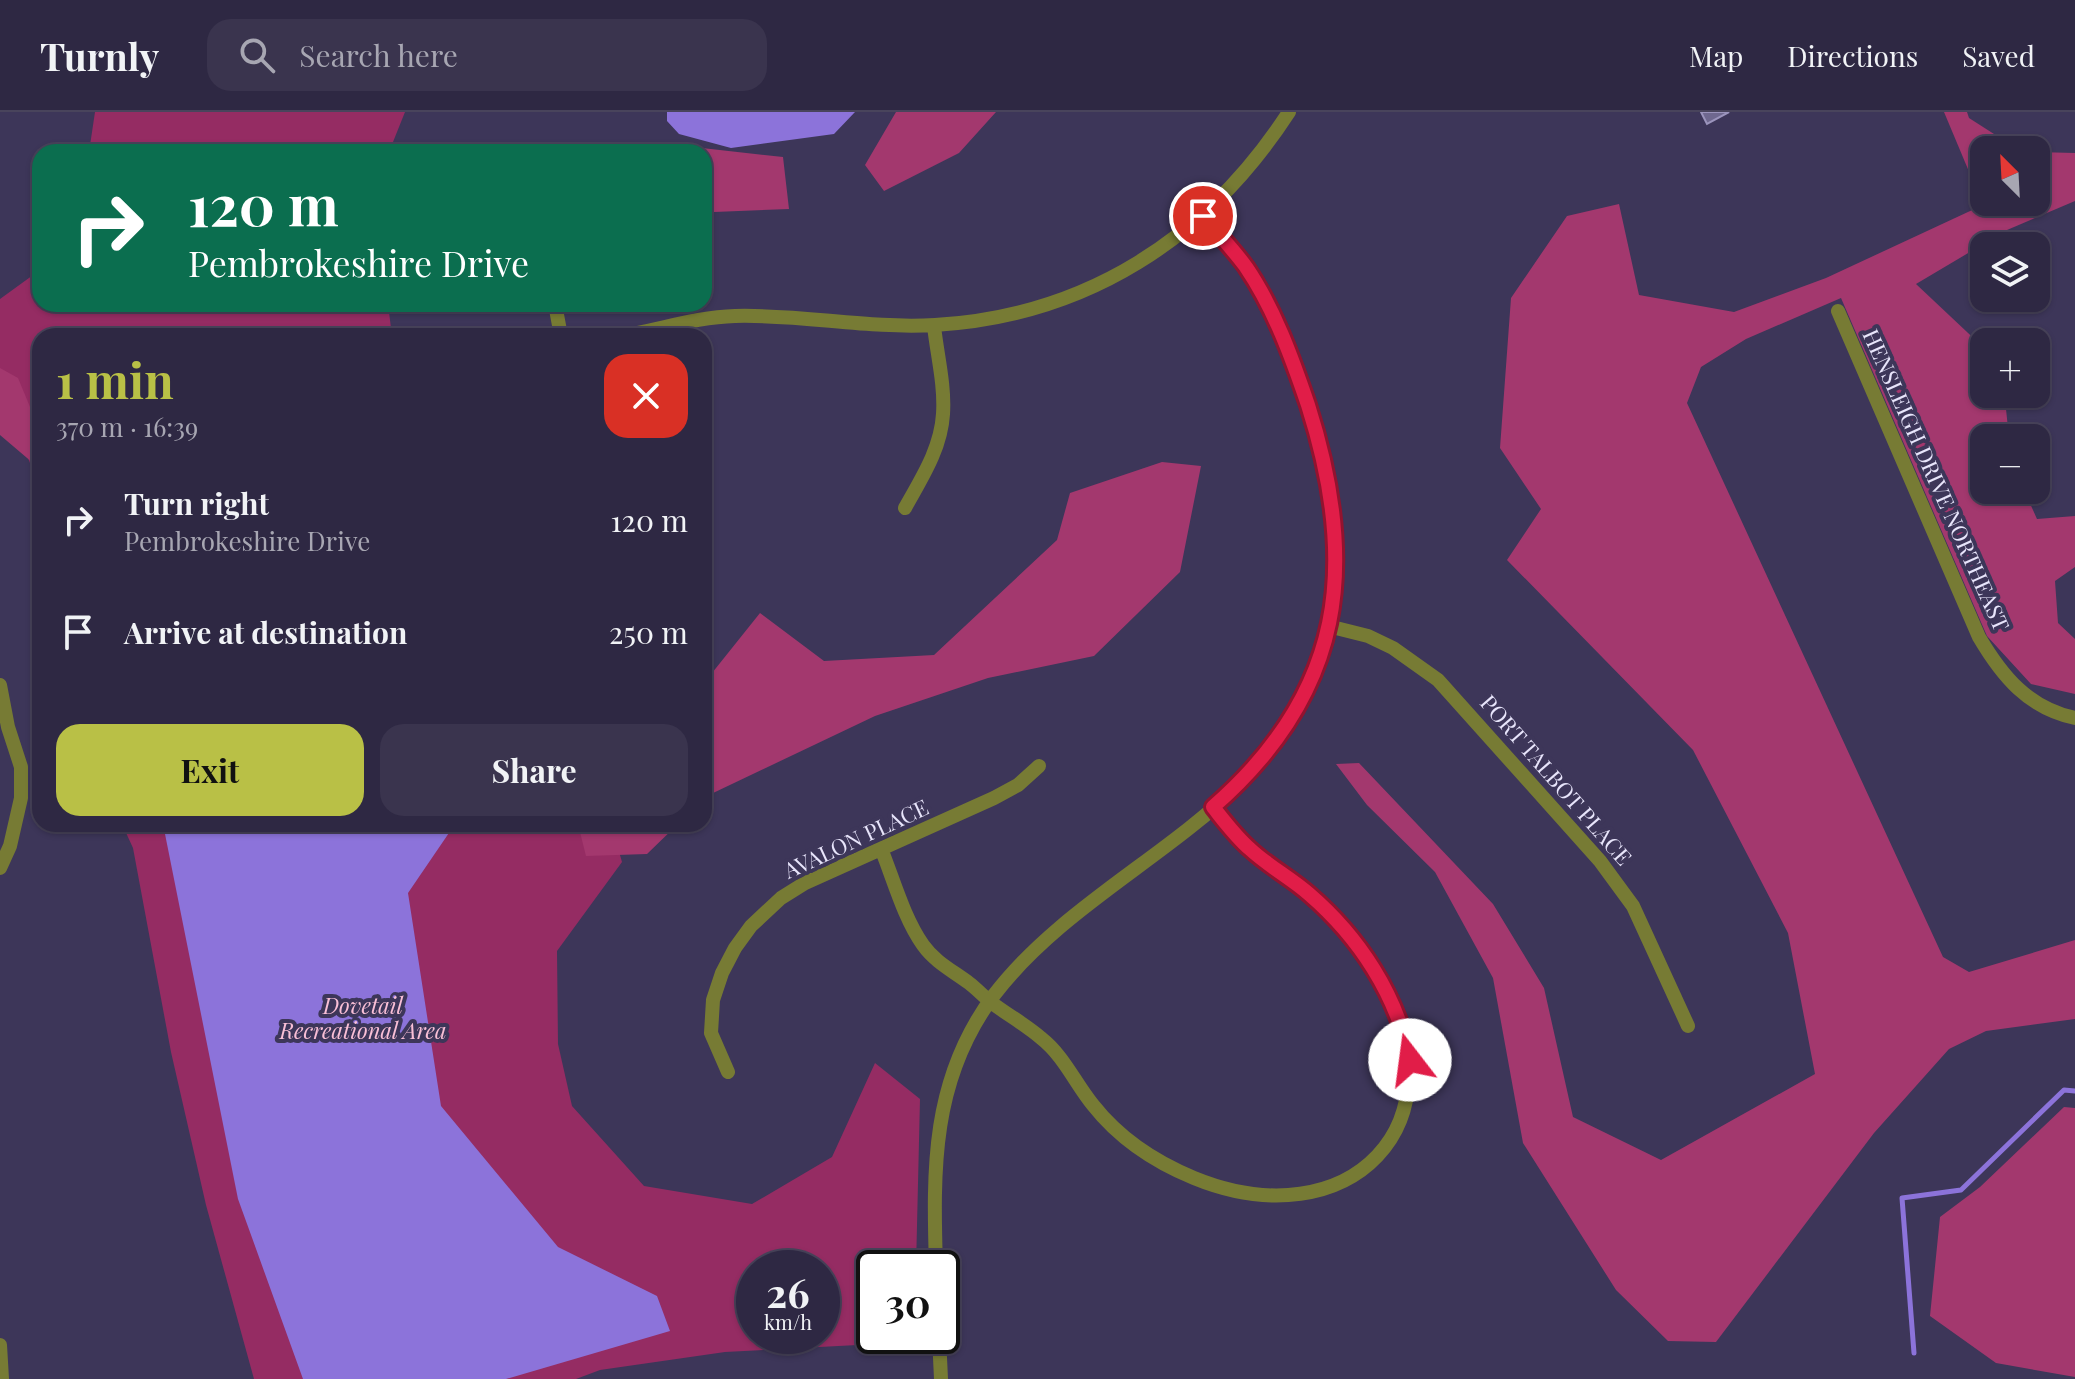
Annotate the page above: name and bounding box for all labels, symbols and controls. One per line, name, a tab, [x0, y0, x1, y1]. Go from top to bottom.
search box	[207, 19, 767, 91]
text: Turnly	[40, 30, 159, 81]
icon: search	[235, 33, 279, 77]
text: Search here	[299, 35, 458, 75]
text: Map	[1689, 37, 1743, 74]
text: Directions	[1787, 37, 1918, 74]
text: Saved	[1962, 37, 2035, 74]
north arrow	[1970, 136, 2050, 216]
map controls	[1970, 136, 2050, 504]
text: 120 m	[188, 166, 339, 241]
icon: right	[56, 176, 160, 280]
pin	[1169, 182, 1237, 250]
icon: arrive	[1181, 194, 1225, 238]
button: layers	[1970, 232, 2050, 312]
text: Pembrokeshire Drive	[188, 238, 529, 286]
street label: HENSLEIGH DRIVE NORTHEAST	[1857, 324, 2017, 636]
button: +	[1970, 328, 2050, 408]
text: 1 min	[56, 347, 174, 411]
button: close	[604, 354, 688, 438]
text: 370 m · 16:39	[56, 409, 198, 444]
button: −	[1970, 424, 2050, 504]
text: Turn right	[124, 483, 269, 523]
icon: right	[56, 498, 100, 542]
text: 120 m	[610, 500, 688, 540]
text: Pembrokeshire Drive	[124, 523, 370, 558]
icon: arrive	[56, 610, 100, 654]
text: Arrive at destination	[124, 612, 407, 652]
text: 250 m	[609, 612, 688, 652]
street label: PORT TALBOT PLACE	[1474, 688, 1639, 871]
button: Exit	[56, 724, 364, 816]
button: Share	[380, 724, 688, 816]
street label: AVALON PLACE	[777, 791, 933, 885]
park label: Dovetail Recreational Area	[279, 990, 446, 1045]
position arrow	[1368, 1018, 1452, 1102]
speed limit sign: 30	[856, 1250, 960, 1354]
text: 26	[766, 1265, 810, 1318]
text: km/h	[764, 1308, 812, 1335]

